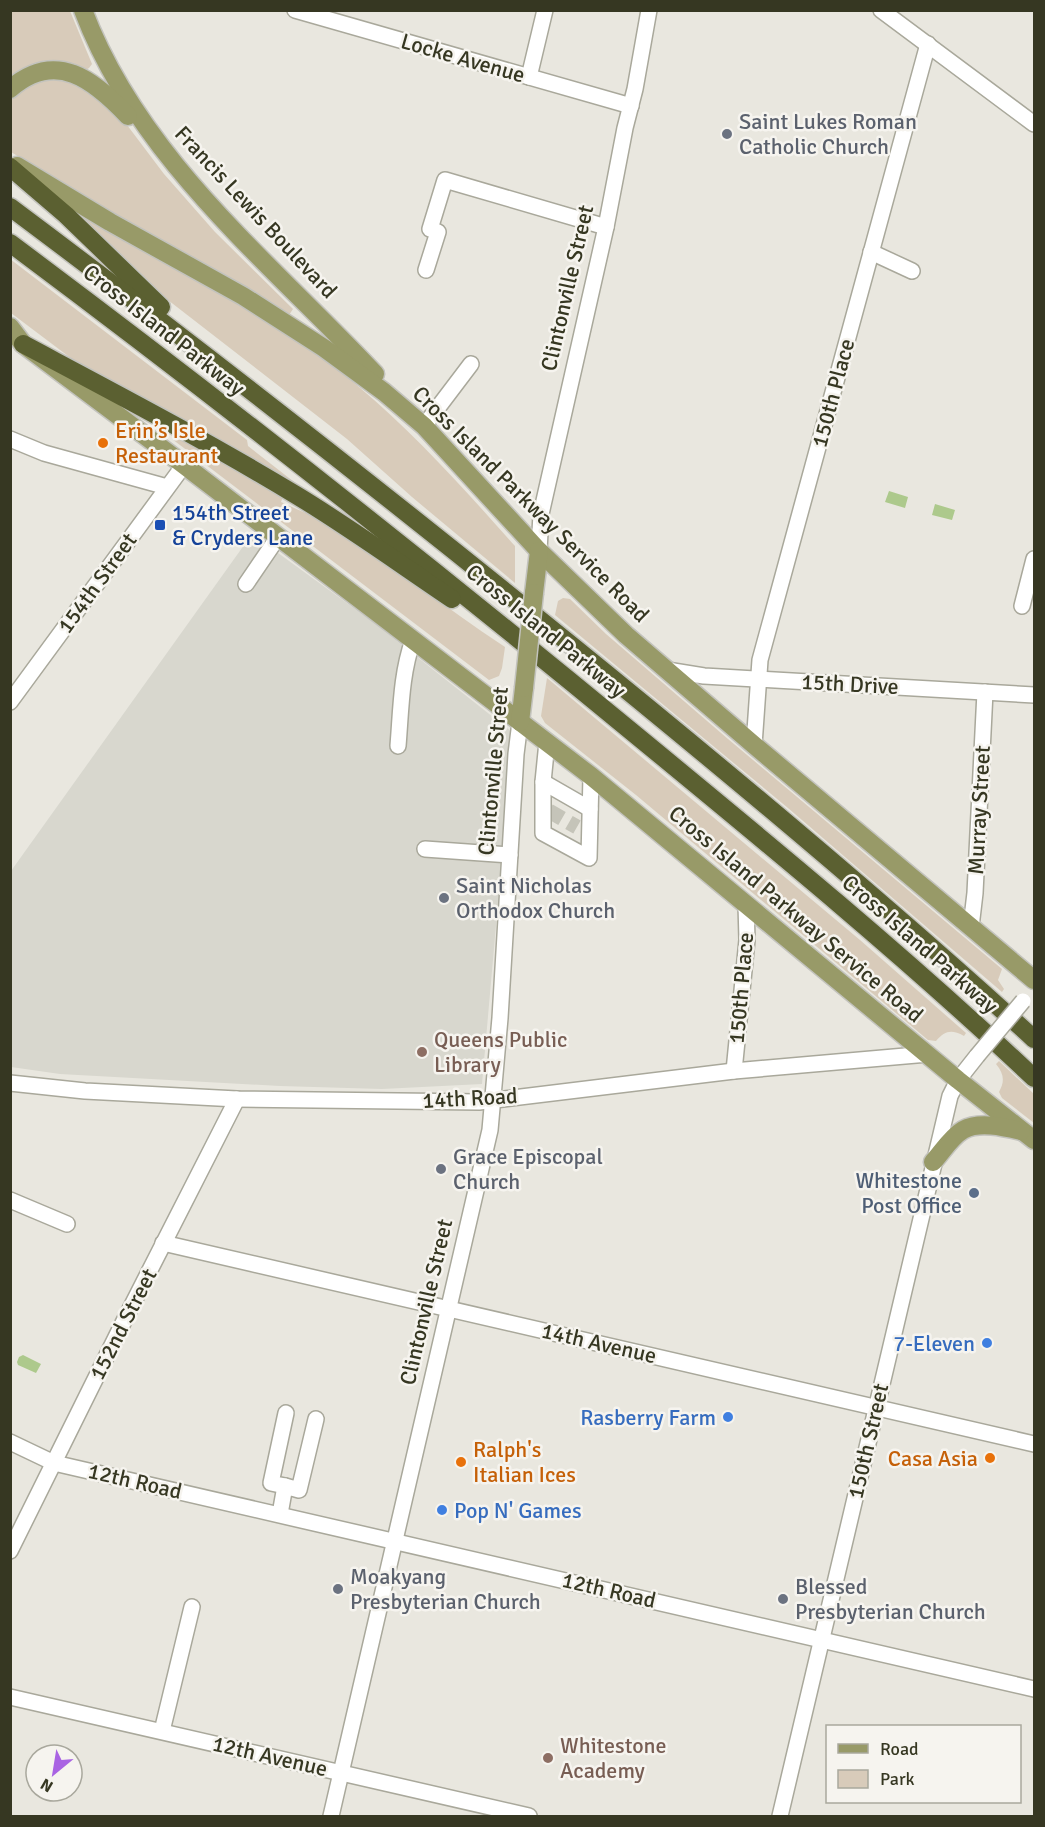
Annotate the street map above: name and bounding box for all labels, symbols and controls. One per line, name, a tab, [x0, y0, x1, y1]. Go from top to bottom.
street label: Locke Avenue	[398, 27, 528, 89]
place label: Saint Lukes Roman Catholic Church	[739, 108, 917, 160]
street label: Francis Lewis Boulevard	[169, 120, 343, 304]
marker: Saint Lukes Roman Catholic Church	[720, 127, 734, 141]
street label: Clintonville Street	[535, 202, 599, 374]
street label: Cross Island Parkway	[78, 258, 251, 402]
street label: 150th Place	[806, 336, 860, 450]
street label: Cross Island Parkway Service Road	[407, 380, 655, 628]
place label: Erin’s Isle Restaurant	[115, 417, 219, 469]
marker: Erin’s Isle Restaurant	[96, 436, 110, 450]
place label: 154th Street & Cryders Lane	[172, 499, 313, 551]
marker: 154th Street & Cryders Lane	[153, 518, 167, 532]
street label: 154th Street	[52, 527, 143, 638]
street label: Cross Island Parkway	[461, 558, 632, 704]
street label: 15th Drive	[801, 668, 899, 700]
street label: Clintonville Street	[472, 685, 514, 857]
street label: Murray Street	[962, 745, 996, 875]
street label: Cross Island Parkway Service Road	[664, 800, 928, 1028]
street label: Cross Island Parkway	[837, 869, 1003, 1019]
place label: Saint Nicholas Orthodox Church	[456, 872, 615, 924]
marker: Saint Nicholas Orthodox Church	[437, 891, 451, 905]
street label: 150th Place	[723, 931, 759, 1045]
place label: Queens Public Library	[434, 1026, 567, 1078]
marker: Queens Public Library	[415, 1045, 429, 1059]
street label: 14th Road	[422, 1082, 518, 1114]
place label: Grace Episcopal Church	[453, 1143, 603, 1195]
marker: Grace Episcopal Church	[434, 1162, 448, 1176]
place label: Whitestone Post Office	[855, 1167, 962, 1219]
marker: Whitestone Post Office	[967, 1186, 981, 1200]
street label: Clintonville Street	[394, 1216, 458, 1388]
street label: 152nd Street	[83, 1263, 163, 1384]
street label: 14th Avenue	[539, 1317, 659, 1369]
place label: 7-Eleven	[893, 1330, 975, 1357]
marker: 7-Eleven	[980, 1336, 994, 1350]
street label: 150th Street	[842, 1380, 894, 1501]
place label: Rasberry Farm	[580, 1404, 716, 1431]
marker: Rasberry Farm	[721, 1410, 735, 1424]
place label: Ralph's Italian Ices	[473, 1436, 576, 1488]
place label: Casa Asia	[888, 1445, 978, 1472]
marker: Casa Asia	[983, 1451, 997, 1465]
marker: Ralph's Italian Ices	[454, 1455, 468, 1469]
street label: 12th Road	[85, 1457, 185, 1505]
place label: Pop N' Games	[454, 1497, 582, 1524]
marker: Pop N' Games	[435, 1503, 449, 1517]
place label: Moakyang Presbyterian Church	[350, 1563, 541, 1615]
street label: 12th Road	[559, 1566, 659, 1614]
place label: Blessed Presbyterian Church	[795, 1573, 986, 1625]
marker: Moakyang Presbyterian Church	[331, 1582, 345, 1596]
marker: Blessed Presbyterian Church	[776, 1592, 790, 1606]
legend	[826, 1725, 1021, 1803]
street label: 12th Avenue	[210, 1730, 330, 1782]
place label: Whitestone Academy	[560, 1732, 667, 1784]
text: Road	[880, 1738, 919, 1760]
north arrow	[24, 1743, 84, 1803]
marker: Whitestone Academy	[541, 1751, 555, 1765]
text: Park	[880, 1768, 915, 1790]
text: N	[37, 1774, 57, 1797]

